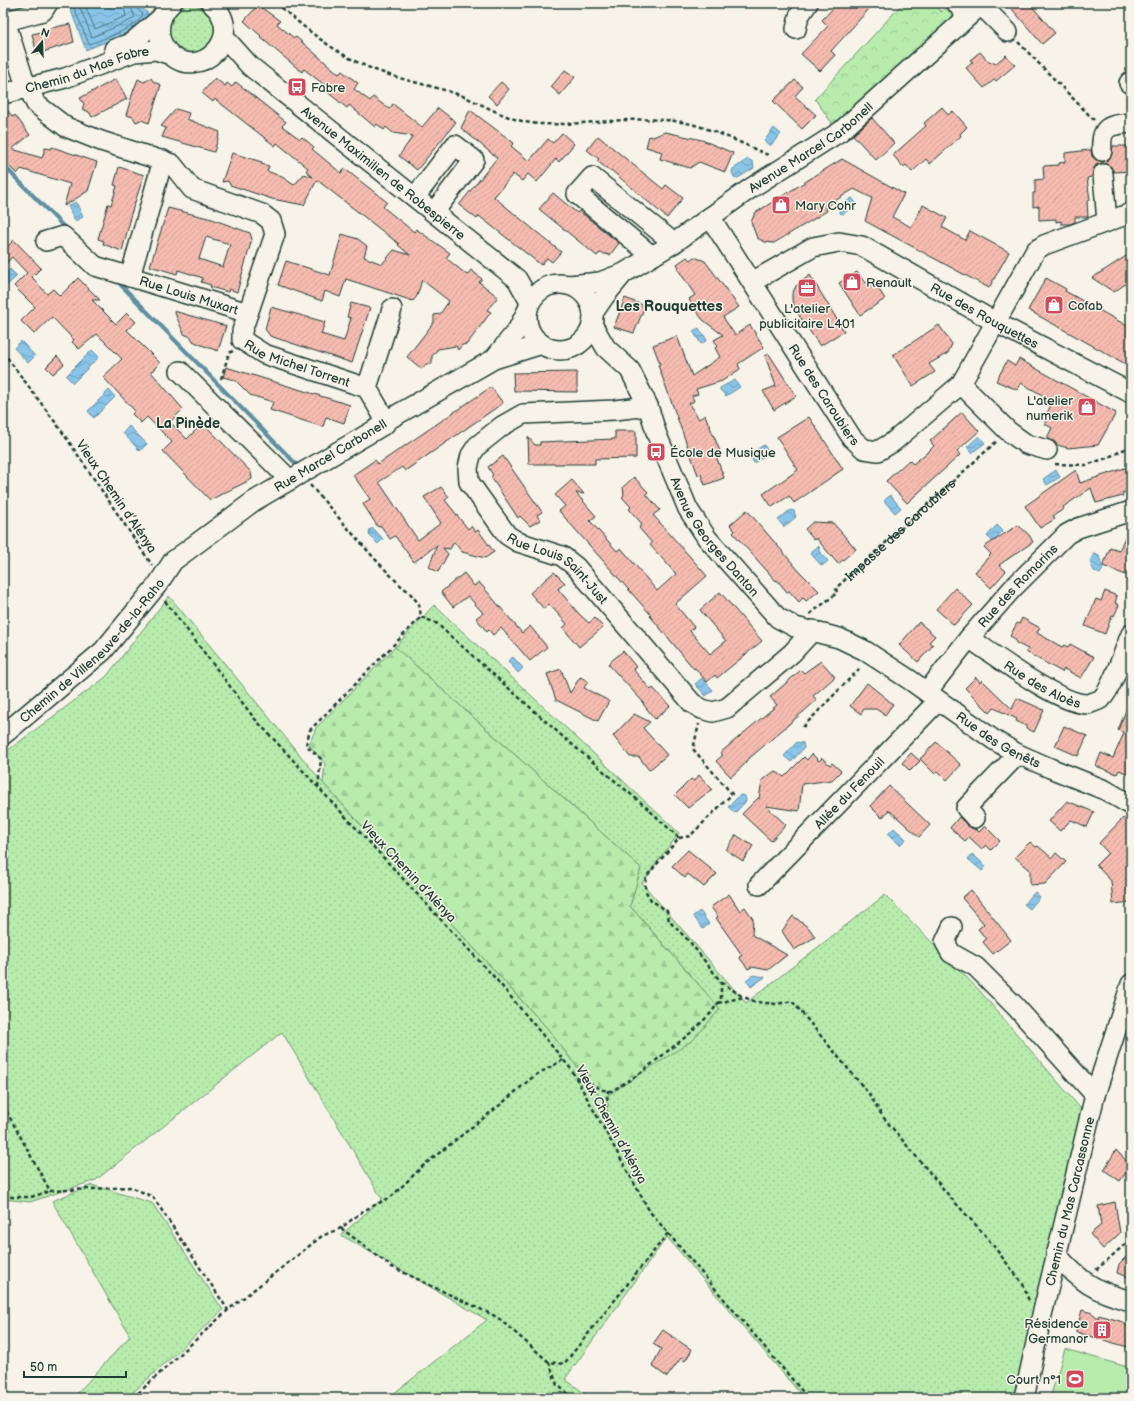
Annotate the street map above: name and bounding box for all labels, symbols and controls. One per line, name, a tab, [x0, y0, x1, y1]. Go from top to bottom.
north arrow	[22, 22, 62, 62]
text: N	[39, 26, 51, 41]
street label: Chemin du Mas Fabre	[24, 44, 150, 97]
bus stop icon: Fabre	[286, 76, 308, 98]
place label: Fabre	[311, 80, 345, 96]
street label: Avenue Marcel Carbonell	[746, 99, 877, 197]
street label: Avenue Maximilien de Robespierre	[298, 103, 469, 244]
shop icon: Mary Cohr	[770, 194, 792, 216]
place label: Mary Cohr	[795, 198, 856, 214]
shop icon: Renault	[841, 271, 863, 293]
street label: Rue Louis Muxart	[137, 273, 240, 319]
place label: Renault	[866, 275, 912, 291]
office icon: L'atelier publicitaire L401	[796, 277, 818, 299]
street label: Rue des Rouquettes	[927, 280, 1041, 353]
shop icon: Cofab	[1043, 294, 1065, 316]
district label: Les Rouquettes	[615, 297, 723, 316]
place label: Cofab	[1068, 298, 1103, 314]
place label: L'atelier publicitaire L401	[759, 301, 855, 332]
street label: Rue Michel Torrent	[241, 336, 352, 391]
street label: Rue des Caroubiers	[785, 341, 862, 450]
place label: L'atelier numerik	[1026, 393, 1074, 424]
shop icon: L'atelier numerik	[1076, 396, 1098, 418]
district label: La Pinède	[156, 415, 220, 432]
street label: Rue Marcel Carbonell	[271, 416, 390, 496]
street label: Vieux Chemin d’Alénya	[72, 437, 160, 556]
bus stop icon: École de Musique	[645, 441, 667, 463]
place label: École de Musique	[670, 445, 776, 461]
street label: Avenue Georges Danton	[666, 475, 762, 600]
street label: Impasse des Caroubiers	[842, 476, 960, 585]
street label: Rue Louis Saint-Just	[504, 530, 611, 607]
street label: Rue des Romarins	[975, 541, 1062, 631]
street label: Chemin de Villeneuve-de-la-Raho	[17, 576, 168, 727]
street label: Rue des Aloès	[1000, 657, 1083, 712]
street label: Rue des Genêts	[953, 709, 1043, 772]
street label: Allée du Fenouil	[811, 754, 888, 832]
street label: Vieux Chemin d’Alénya	[357, 818, 459, 926]
street label: Vieux Chemin d’Alénya	[572, 1062, 650, 1187]
street label: Chemin du Mas Carcassonne	[1042, 1115, 1099, 1288]
place label: Résidence Germanor	[1024, 1316, 1088, 1347]
building icon: Résidence Germanor	[1091, 1319, 1113, 1341]
scale bar	[24, 1353, 126, 1379]
text: 50 m	[30, 1360, 57, 1375]
sports icon: Court n°1	[1064, 1368, 1086, 1390]
place label: Court n°1	[1007, 1372, 1061, 1388]

